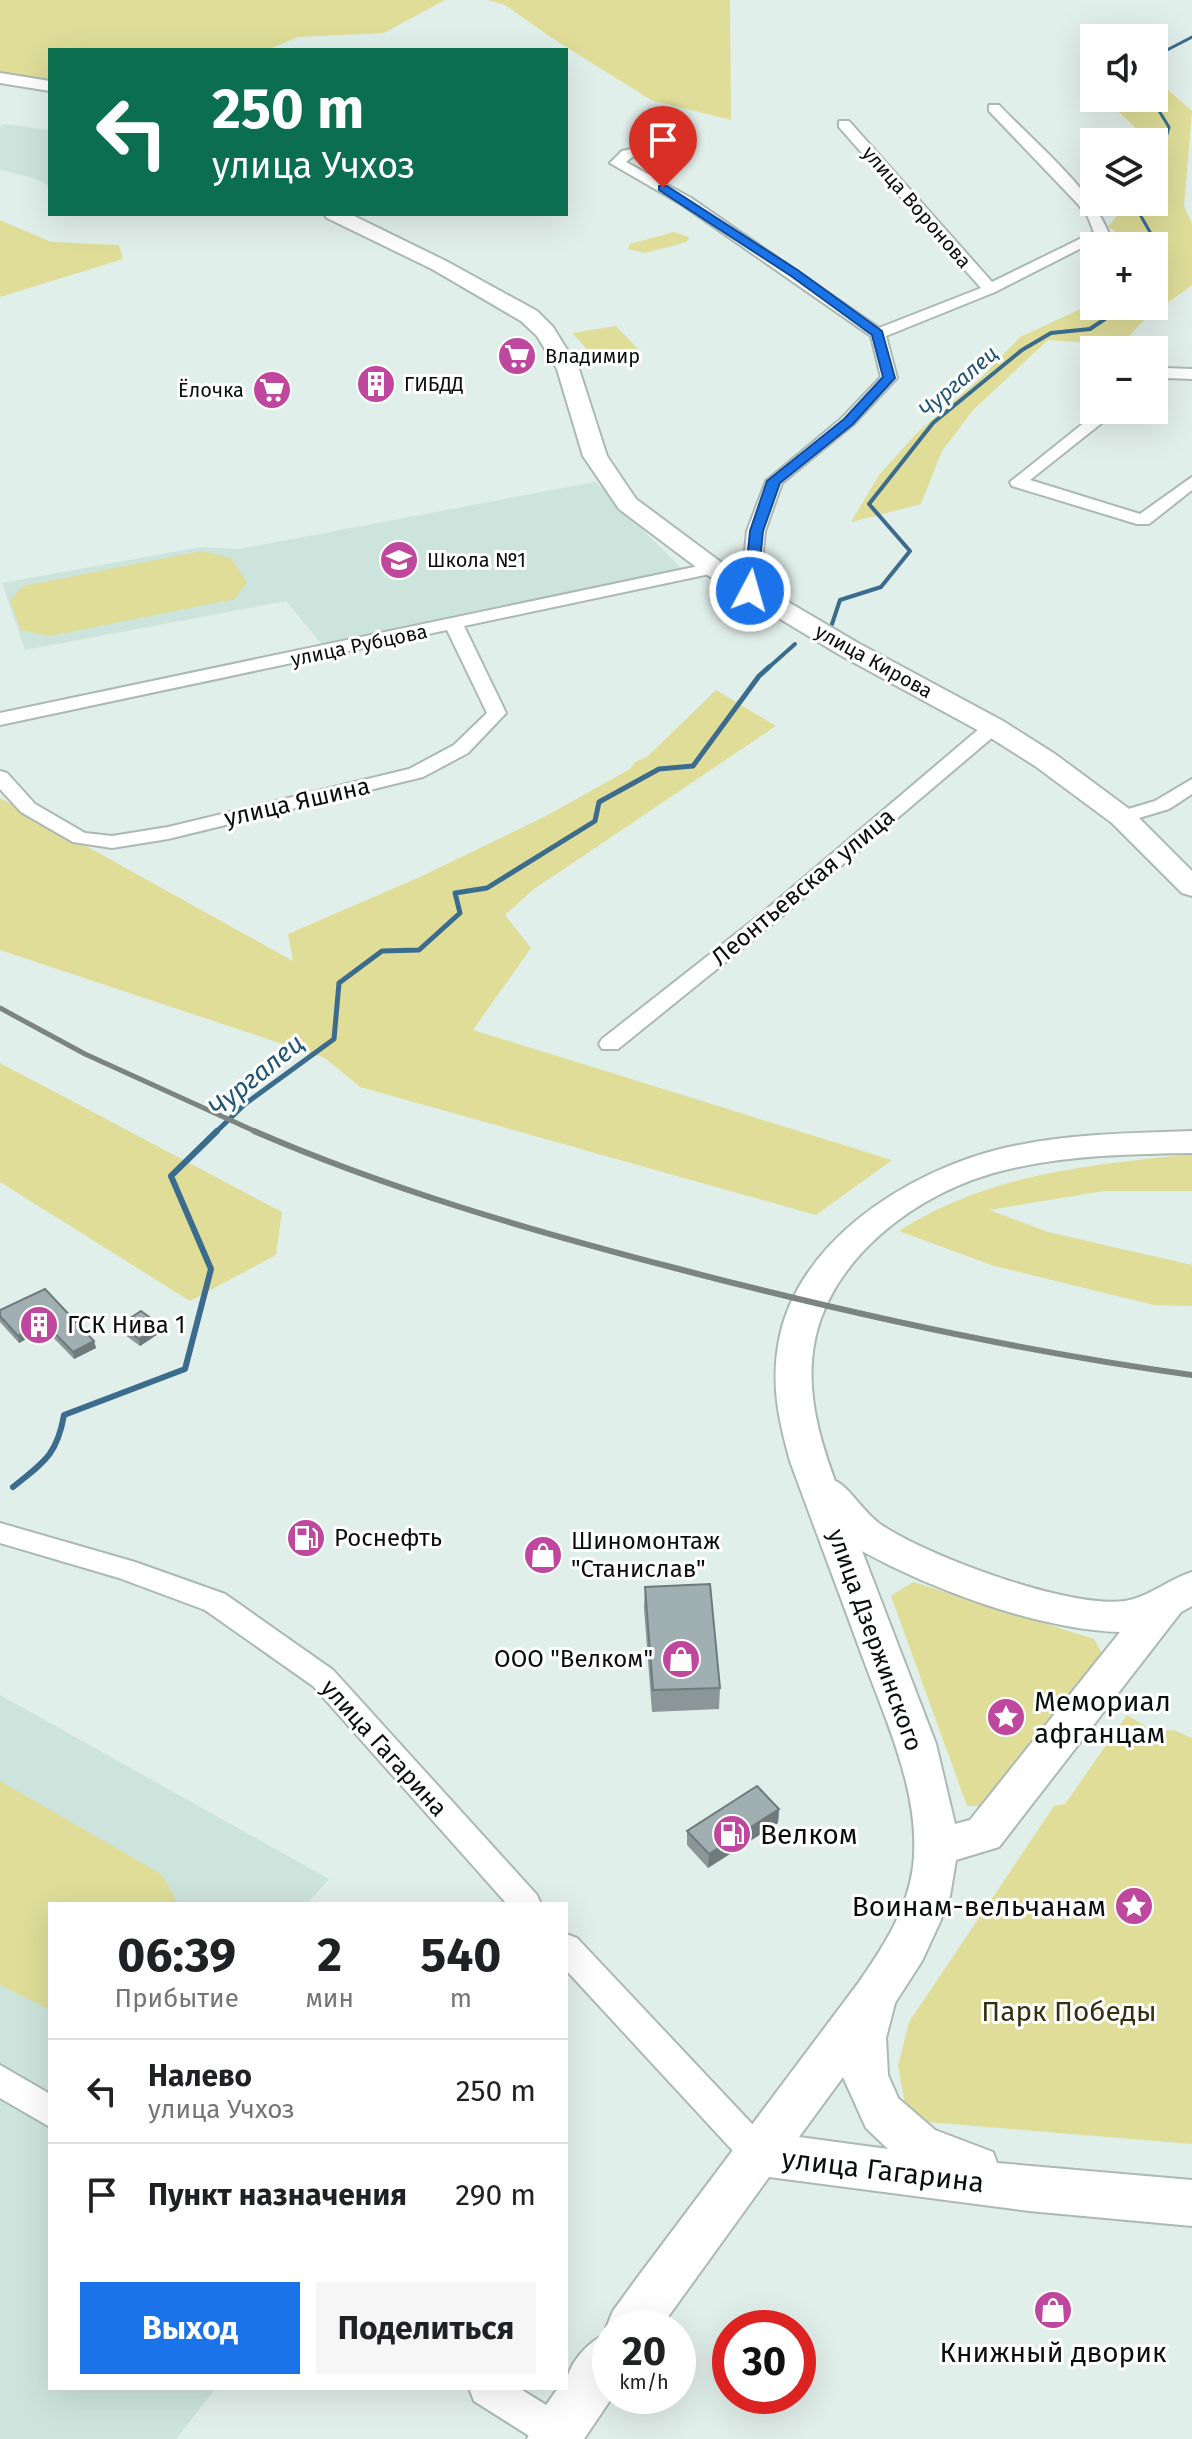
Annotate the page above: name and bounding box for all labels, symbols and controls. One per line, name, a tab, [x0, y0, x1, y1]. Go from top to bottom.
map controls	[1080, 24, 1168, 424]
button: sound	[1080, 24, 1168, 112]
text: 250 m	[212, 76, 364, 143]
icon: left	[80, 80, 184, 184]
pin	[629, 106, 697, 188]
icon: arrive	[641, 118, 685, 162]
button: layers	[1080, 128, 1168, 216]
street label: улица Воронова	[857, 141, 977, 273]
text: улица Учхоз	[212, 144, 415, 188]
button: +	[1080, 232, 1168, 320]
supermarket icon: Владимир	[496, 335, 538, 377]
button: −	[1080, 336, 1168, 424]
water label: Чургалец	[913, 340, 1003, 423]
place label: Владимир	[545, 344, 640, 368]
building icon: ГИБДД	[355, 363, 397, 405]
supermarket icon: Ёлочка	[251, 369, 293, 411]
place label: ГИБДД	[404, 372, 464, 396]
place label: Ёлочка	[178, 378, 244, 402]
school or university icon: Школа №1	[378, 539, 420, 581]
place label: Школа №1	[427, 548, 526, 572]
position arrow	[708, 549, 792, 633]
street label: улица Рубцова	[288, 619, 430, 671]
street label: улица Кирова	[811, 619, 937, 703]
street label: улица Яшина	[221, 772, 373, 832]
street label: Леонтьевская улица	[706, 802, 900, 972]
water label: Чургалец	[202, 1028, 310, 1123]
building icon: ГСК Нива 1	[18, 1304, 60, 1346]
place label: ГСК Нива 1	[67, 1311, 186, 1339]
fuel station icon: Роснефть	[285, 1517, 327, 1559]
place label: Роснефть	[334, 1524, 442, 1552]
street label: улица Дзержинского	[822, 1525, 928, 1755]
place label: Шиномонтаж "Станислав"	[571, 1527, 720, 1583]
shop icon: Шиномонтаж "Станислав"	[522, 1534, 564, 1576]
shop icon: ООО "Велком"	[660, 1638, 702, 1680]
place label: ООО "Велком"	[494, 1645, 653, 1673]
street label: улица Гагарина	[315, 1674, 453, 1822]
place label: Мемориал афганцам	[1034, 1685, 1171, 1750]
place icon: Мемориал афганцам	[985, 1696, 1027, 1738]
fuel station icon: Велком	[711, 1813, 753, 1855]
place label: Велком	[760, 1818, 858, 1851]
place icon: Воинам-вельчанам	[1113, 1885, 1155, 1927]
place label: Воинам-вельчанам	[852, 1890, 1106, 1923]
text: 06:39	[117, 1926, 236, 1984]
text: 2	[317, 1926, 342, 1984]
text: 540	[420, 1926, 501, 1984]
text: Прибытие	[115, 1983, 239, 2014]
text: мин	[305, 1983, 354, 2014]
text: m	[450, 1983, 472, 2014]
park label: Парк Победы	[981, 1995, 1157, 2028]
text: Налево	[148, 2058, 252, 2094]
icon: left	[80, 2069, 124, 2113]
text: 250 m	[456, 2073, 536, 2109]
text: улица Учхоз	[148, 2094, 295, 2125]
street label: улица Гагарина	[780, 2142, 986, 2199]
icon: arrive	[80, 2173, 124, 2217]
text: Пункт назначения	[148, 2177, 407, 2213]
text: 290 m	[455, 2177, 536, 2213]
button: Выход	[80, 2282, 300, 2374]
button: Поделиться	[316, 2282, 536, 2374]
shop icon: Книжный дворик	[1032, 2289, 1074, 2331]
speed limit sign: 30	[712, 2310, 816, 2414]
text: 20	[622, 2328, 666, 2376]
place label: Книжный дворик	[939, 2336, 1167, 2369]
text: km/h	[619, 2370, 669, 2394]

